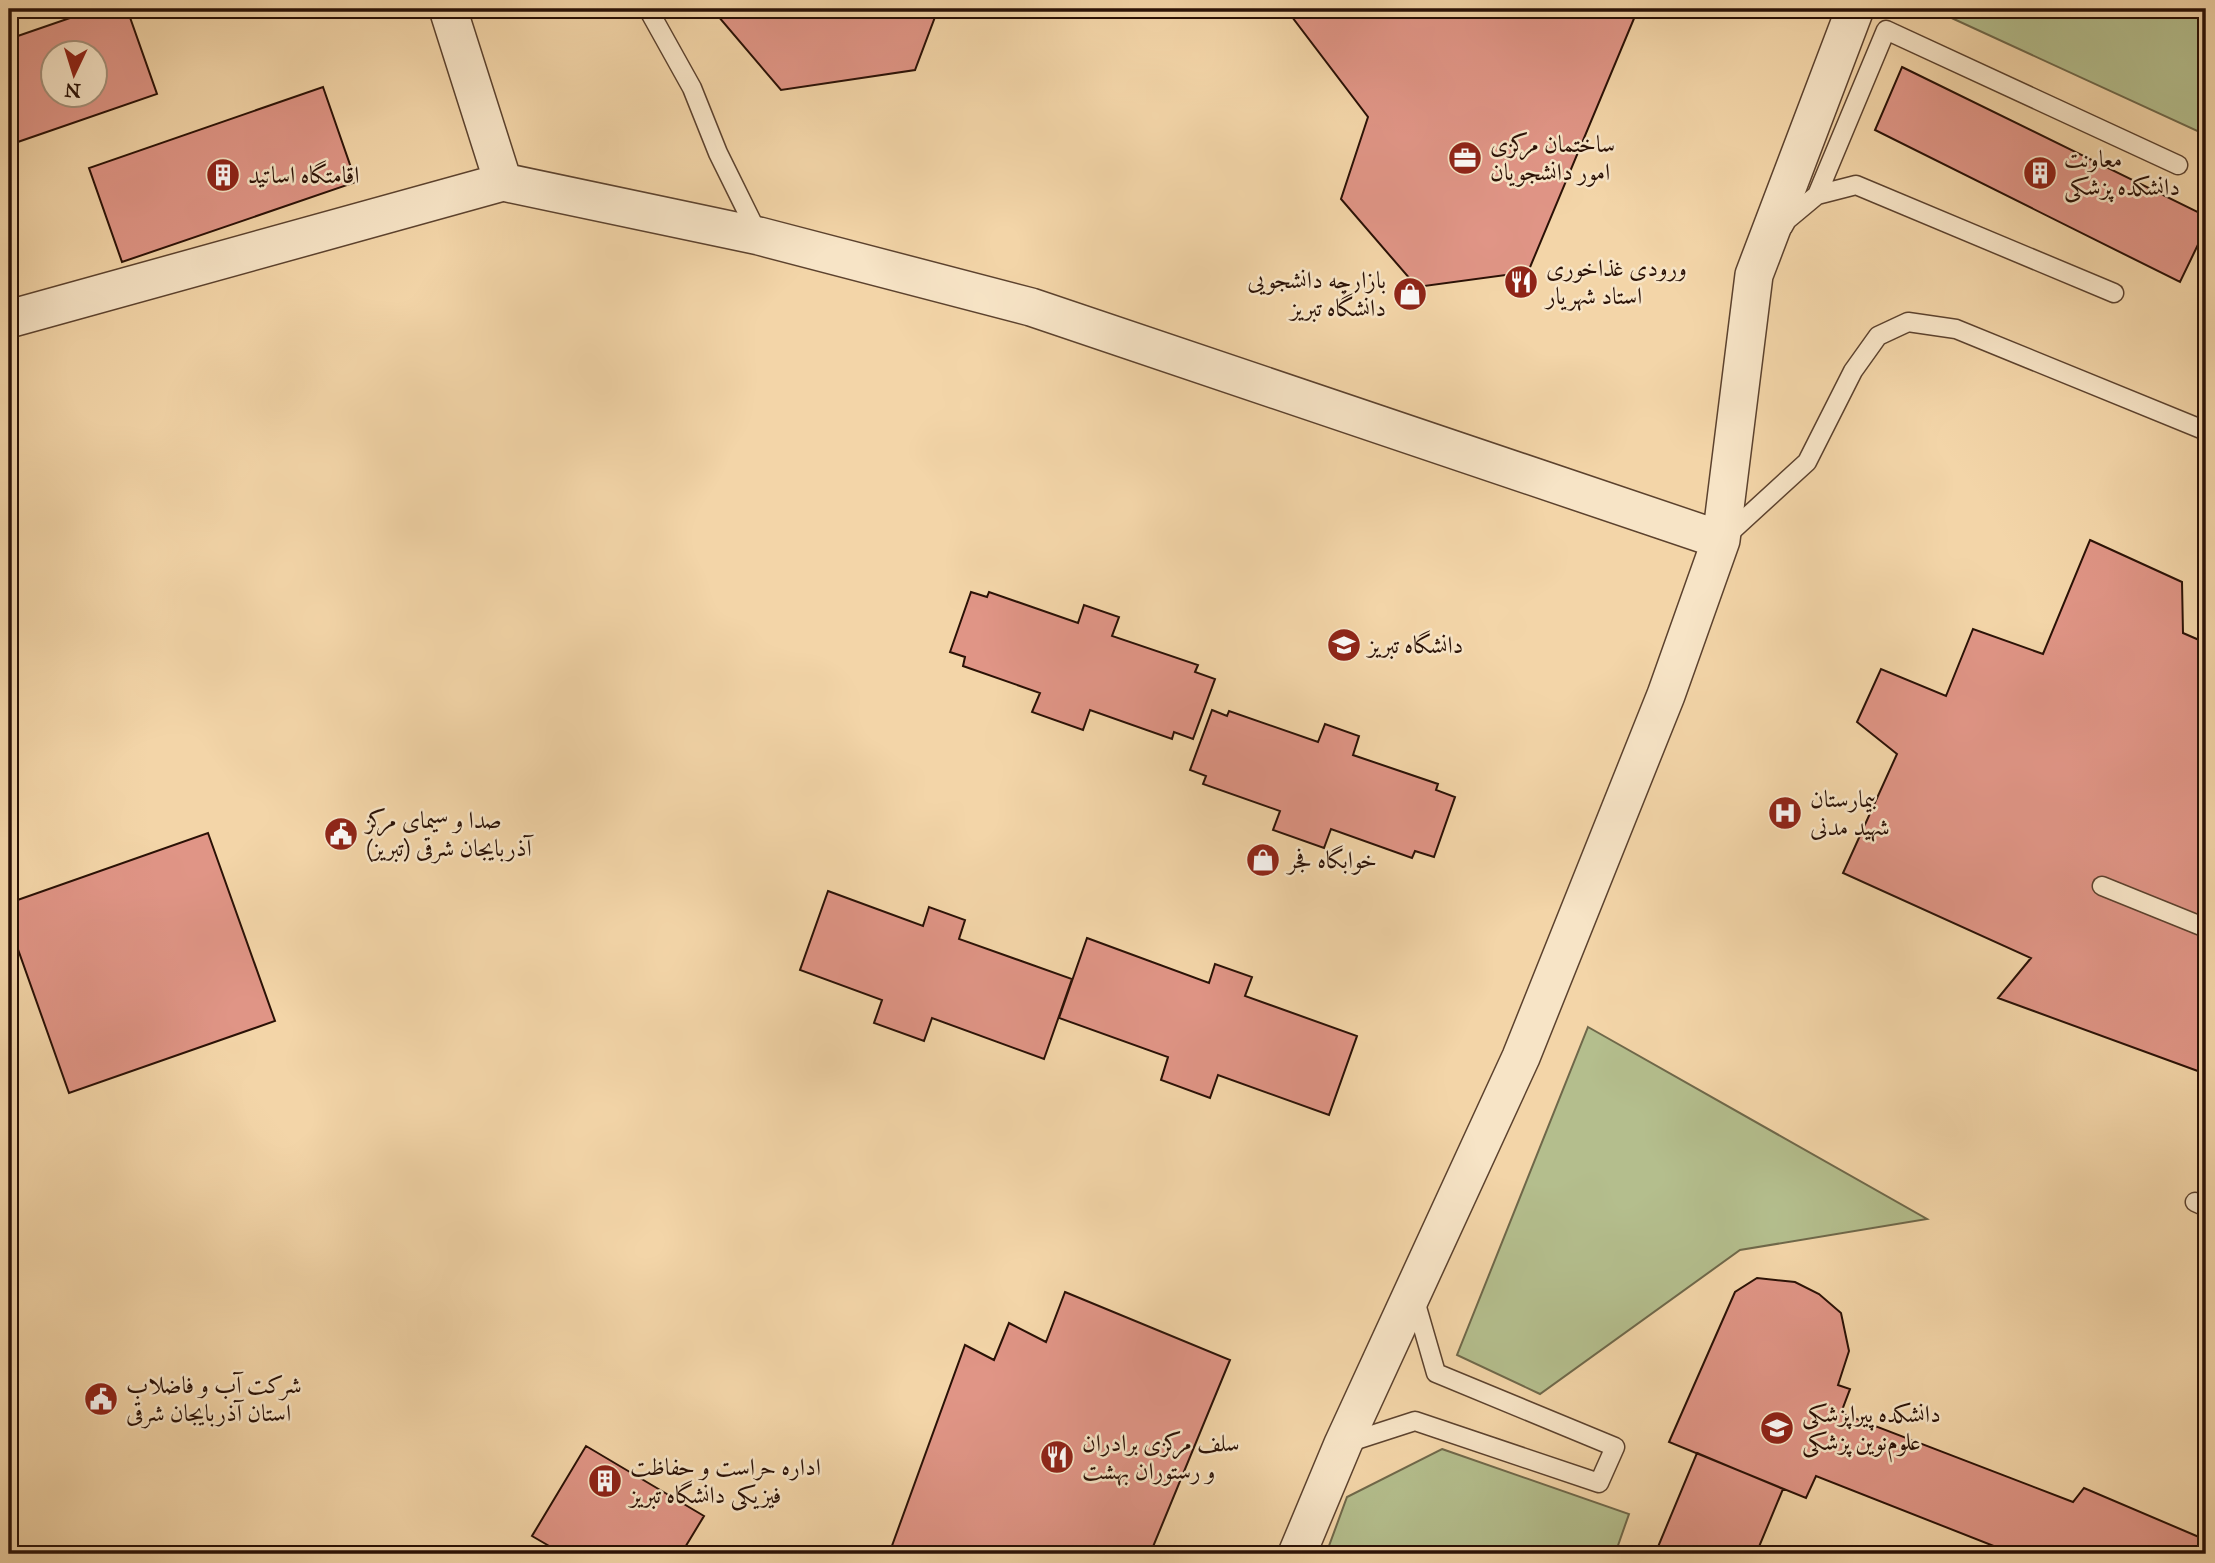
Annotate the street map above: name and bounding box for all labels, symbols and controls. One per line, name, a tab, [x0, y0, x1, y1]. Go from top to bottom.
north arrow	[38, 38, 108, 108]
text: N	[64, 78, 82, 102]
place label: ساختمان مرکزی امور دانشجویان	[1490, 129, 1615, 187]
office icon: ساختمان مرکزی امور دانشجویان	[1446, 139, 1484, 177]
place label: معاونت دانشکده پزشکی	[2064, 144, 2180, 203]
building icon: معاونت دانشکده پزشکی	[2021, 154, 2059, 192]
building icon: اقامتگاه اساتید	[204, 156, 242, 194]
place label: اقامتگاه اساتید	[248, 160, 360, 190]
place label: ورودی غذاخوری استاد شهریار	[1544, 253, 1687, 311]
restaurant icon: ورودی غذاخوری استاد شهریار	[1502, 263, 1540, 301]
place label: بازارچه دانشجویی دانشگاه تبریز	[1247, 265, 1386, 323]
shop icon: بازارچه دانشجویی دانشگاه تبریز	[1391, 275, 1429, 313]
school or university icon: دانشگاه تبریز	[1325, 626, 1363, 664]
place label: دانشگاه تبریز	[1365, 630, 1463, 660]
place label: بیمارستان شهید مدنی	[1810, 784, 1890, 842]
hospital icon: بیمارستان شهید مدنی	[1766, 794, 1804, 832]
place label: صدا و سیمای مرکز آذربایجان شرقی (تبریز)	[363, 805, 535, 864]
public building icon: صدا و سیمای مرکز آذربایجان شرقی (تبریز)	[322, 815, 360, 853]
shop icon: خوابگاه فجر	[1244, 841, 1282, 879]
place label: خوابگاه فجر	[1285, 845, 1377, 875]
place label: شرکت آب و فاضلاب استان آذربایجان شرقی	[126, 1370, 302, 1429]
public building icon: شرکت آب و فاضلاب استان آذربایجان شرقی	[82, 1380, 120, 1418]
place label: دانشکده پیراپزشکی علوم‌نوین پزشکی	[1802, 1399, 1941, 1463]
school or university icon: دانشکده پیراپزشکی علوم‌نوین پزشکی	[1758, 1409, 1796, 1447]
place label: سلف مرکزی برادران و رستوران بهشت	[1082, 1428, 1240, 1486]
restaurant icon: سلف مرکزی برادران و رستوران بهشت	[1038, 1438, 1076, 1476]
place label: اداره حراست و حفاظت فیزیکی دانشگاه تبریز	[627, 1452, 821, 1511]
building icon: اداره حراست و حفاظت فیزیکی دانشگاه تبریز	[586, 1462, 624, 1500]

